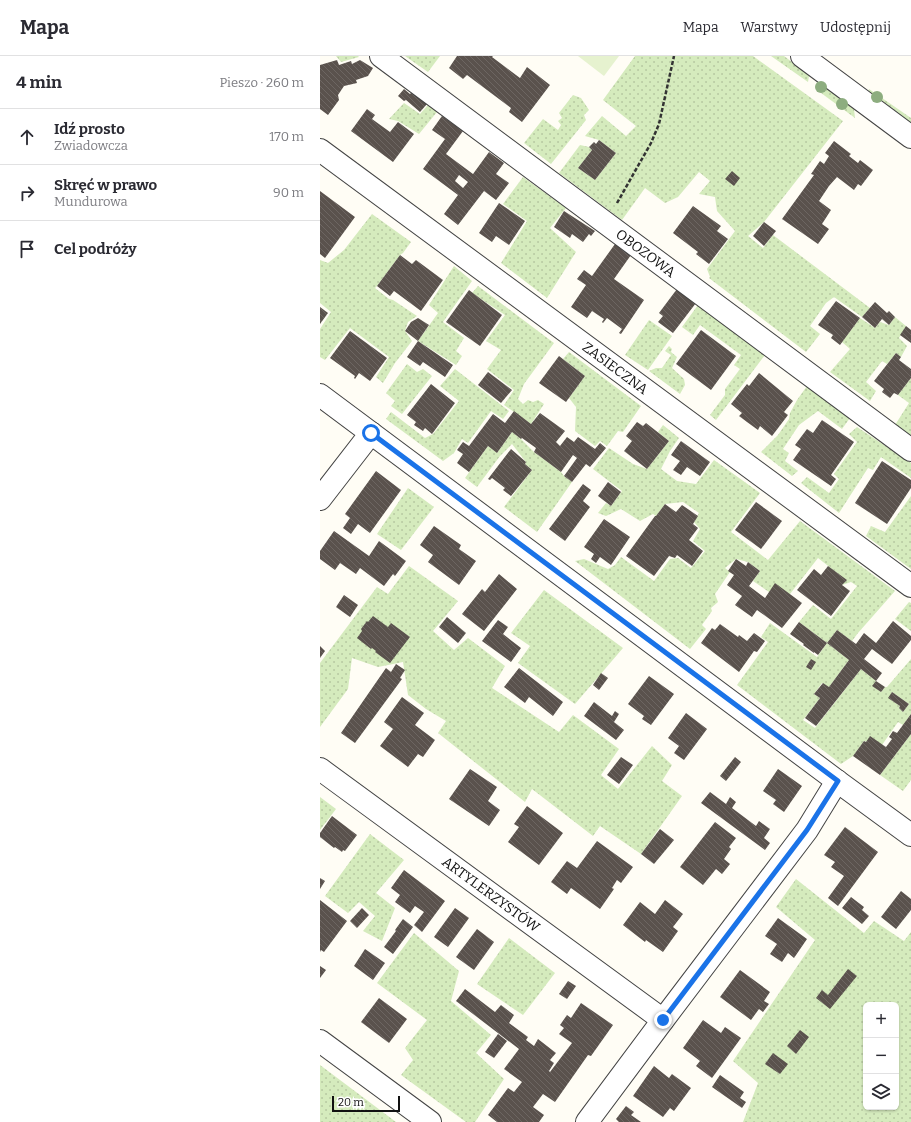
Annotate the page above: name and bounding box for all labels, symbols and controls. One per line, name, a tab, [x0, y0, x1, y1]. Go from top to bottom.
text: Mapa	[20, 16, 69, 39]
text: Mapa	[683, 19, 719, 36]
text: Warstwy	[741, 19, 798, 36]
text: Udostępnij	[820, 19, 891, 36]
text: 4 min	[16, 72, 62, 93]
text: Pieszo · 260 m	[219, 75, 304, 90]
text: Idź prosto	[54, 120, 125, 138]
icon: ahead	[16, 126, 38, 148]
text: 170 m	[269, 129, 304, 144]
text: Zwiadowcza	[54, 138, 128, 153]
text: Skręć w prawo	[54, 176, 157, 194]
icon: right	[16, 182, 38, 204]
text: 90 m	[273, 185, 304, 200]
text: Mundurowa	[54, 194, 128, 209]
street label: OBOZOWA	[612, 226, 679, 281]
icon: arrive	[16, 238, 38, 260]
text: Cel podróży	[54, 240, 137, 258]
street label: ZASIECZNA	[579, 338, 651, 398]
route start	[362, 424, 380, 442]
street label: ARTYLERZYSTÓW	[439, 853, 543, 936]
map controls	[863, 1002, 899, 1110]
button: +	[863, 1002, 899, 1038]
route end	[654, 1011, 672, 1029]
button: −	[863, 1038, 899, 1074]
button: layers	[863, 1074, 899, 1110]
scale bar	[332, 1094, 400, 1113]
text: 20 m	[338, 1096, 364, 1109]

